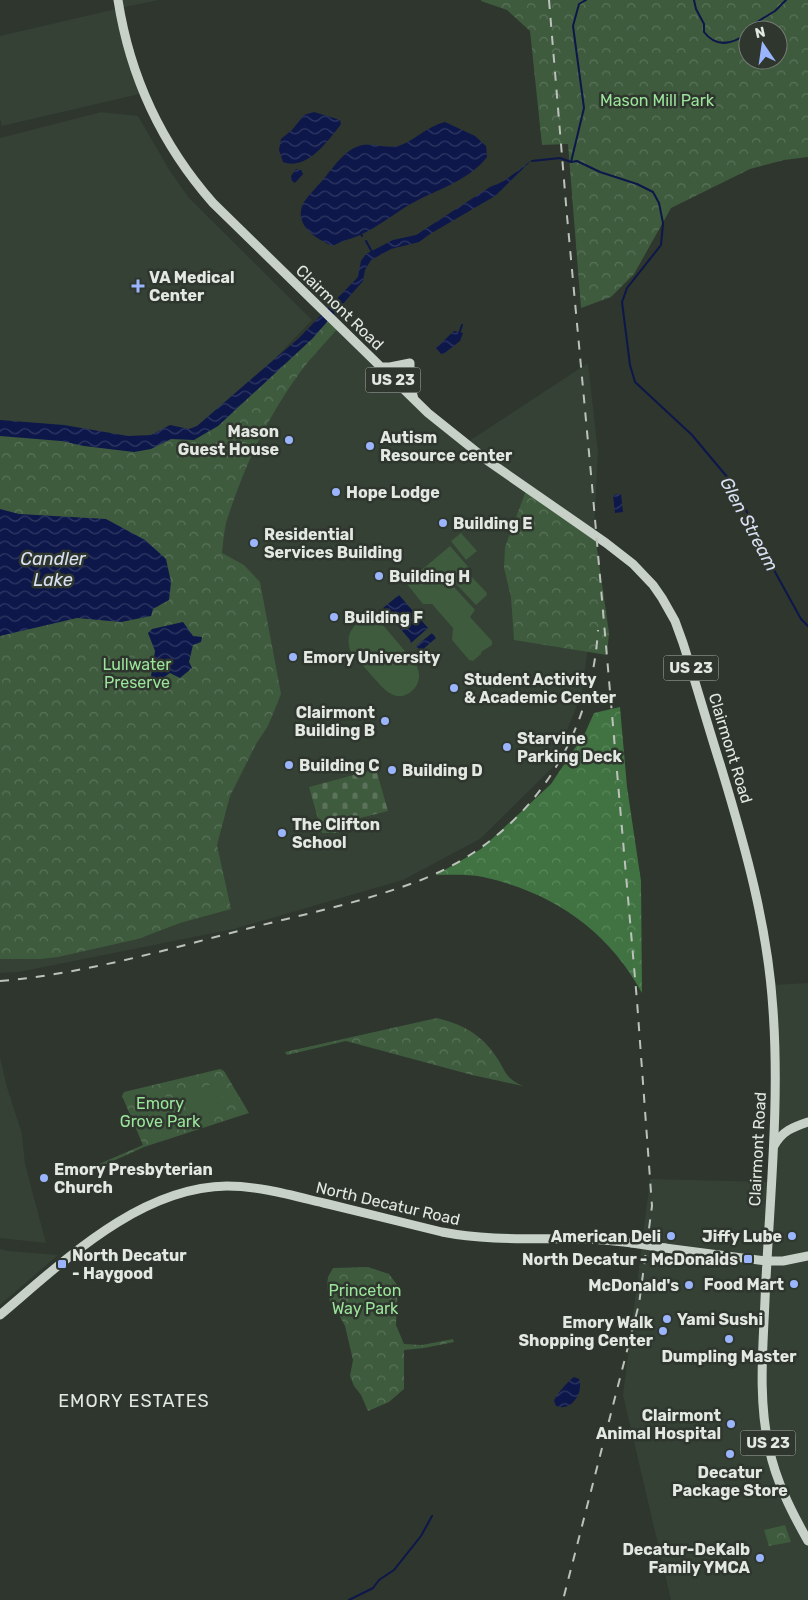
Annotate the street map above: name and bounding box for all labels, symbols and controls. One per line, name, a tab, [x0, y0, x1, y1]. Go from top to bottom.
north arrow	[738, 20, 788, 70]
text: N	[753, 23, 767, 42]
park label: Mason Mill Park	[600, 91, 715, 110]
street label: Clairmont Road	[292, 261, 387, 354]
place label: VA Medical Center	[149, 268, 235, 305]
marker: VA Medical Center	[131, 279, 145, 293]
road number: US 23	[366, 368, 420, 392]
place label: Mason Guest House	[178, 422, 279, 459]
place label: Autism Resource center	[380, 428, 513, 465]
marker: Mason Guest House	[283, 434, 295, 446]
marker: Autism Resource center	[364, 440, 376, 452]
water label: Glen Stream	[715, 473, 783, 575]
place label: Hope Lodge	[346, 483, 440, 502]
marker: Hope Lodge	[330, 486, 342, 498]
place label: Building E	[453, 514, 532, 533]
marker: Building E	[437, 517, 449, 529]
place label: Residential Services Building	[264, 525, 402, 562]
marker: Residential Services Building	[248, 537, 260, 549]
water label: Candler Lake	[20, 548, 87, 591]
place label: Building H	[389, 567, 470, 586]
marker: Building H	[373, 570, 385, 582]
place label: Building F	[344, 608, 423, 627]
marker: Building F	[328, 611, 340, 623]
place label: Emory University	[303, 648, 441, 667]
marker: Emory University	[287, 651, 299, 663]
park label: Lullwater Preserve	[103, 655, 171, 692]
road number: US 23	[664, 656, 718, 680]
place label: Student Activity & Academic Center	[464, 670, 617, 707]
marker: Student Activity & Academic Center	[448, 682, 460, 694]
street label: Clairmont Road	[705, 691, 756, 806]
place label: Clairmont Building B	[295, 703, 376, 740]
marker: Clairmont Building B	[379, 715, 391, 727]
place label: Starvine Parking Deck	[517, 729, 623, 766]
marker: Starvine Parking Deck	[501, 741, 513, 753]
place label: Building C	[299, 756, 379, 775]
marker: Building C	[283, 759, 295, 771]
place label: Building D	[402, 761, 483, 780]
marker: Building D	[386, 764, 398, 776]
place label: The Clifton School	[292, 815, 380, 852]
marker: The Clifton School	[276, 827, 288, 839]
street label: Clairmont Road	[745, 1091, 770, 1207]
park label: Emory Grove Park	[120, 1094, 201, 1131]
place label: Emory Presbyterian Church	[54, 1160, 213, 1197]
marker: Emory Presbyterian Church	[38, 1172, 50, 1184]
street label: North Decatur Road	[314, 1178, 462, 1229]
place label: American Deli	[551, 1227, 661, 1246]
place label: Jiffy Lube	[702, 1227, 782, 1246]
marker: American Deli	[665, 1230, 677, 1242]
marker: Jiffy Lube	[786, 1230, 798, 1242]
place label: North Decatur - Haygood	[72, 1246, 187, 1283]
place label: North Decatur - McDonalds	[522, 1250, 738, 1269]
marker: North Decatur - McDonalds	[742, 1253, 754, 1265]
marker: North Decatur - Haygood	[56, 1258, 68, 1270]
place label: Food Mart	[704, 1275, 785, 1294]
place label: McDonald's	[588, 1276, 679, 1295]
marker: Food Mart	[788, 1278, 800, 1290]
marker: McDonald's	[683, 1279, 695, 1291]
park label: Princeton Way Park	[329, 1281, 401, 1318]
place label: Yami Sushi	[677, 1310, 763, 1329]
place label: Emory Walk Shopping Center	[518, 1313, 654, 1350]
marker: Yami Sushi	[661, 1313, 673, 1325]
marker: Emory Walk Shopping Center	[657, 1325, 669, 1337]
marker: Dumpling Master	[723, 1333, 735, 1345]
place label: Dumpling Master	[661, 1347, 797, 1366]
district label: EMORY ESTATES	[58, 1390, 210, 1412]
place label: Clairmont Animal Hospital	[596, 1406, 722, 1443]
marker: Clairmont Animal Hospital	[725, 1418, 737, 1430]
road number: US 23	[740, 1430, 796, 1456]
marker: Decatur Package Store	[724, 1448, 736, 1460]
place label: Decatur Package Store	[672, 1463, 788, 1500]
place label: Decatur-DeKalb Family YMCA	[622, 1540, 751, 1577]
marker: Decatur-DeKalb Family YMCA	[754, 1552, 766, 1564]

